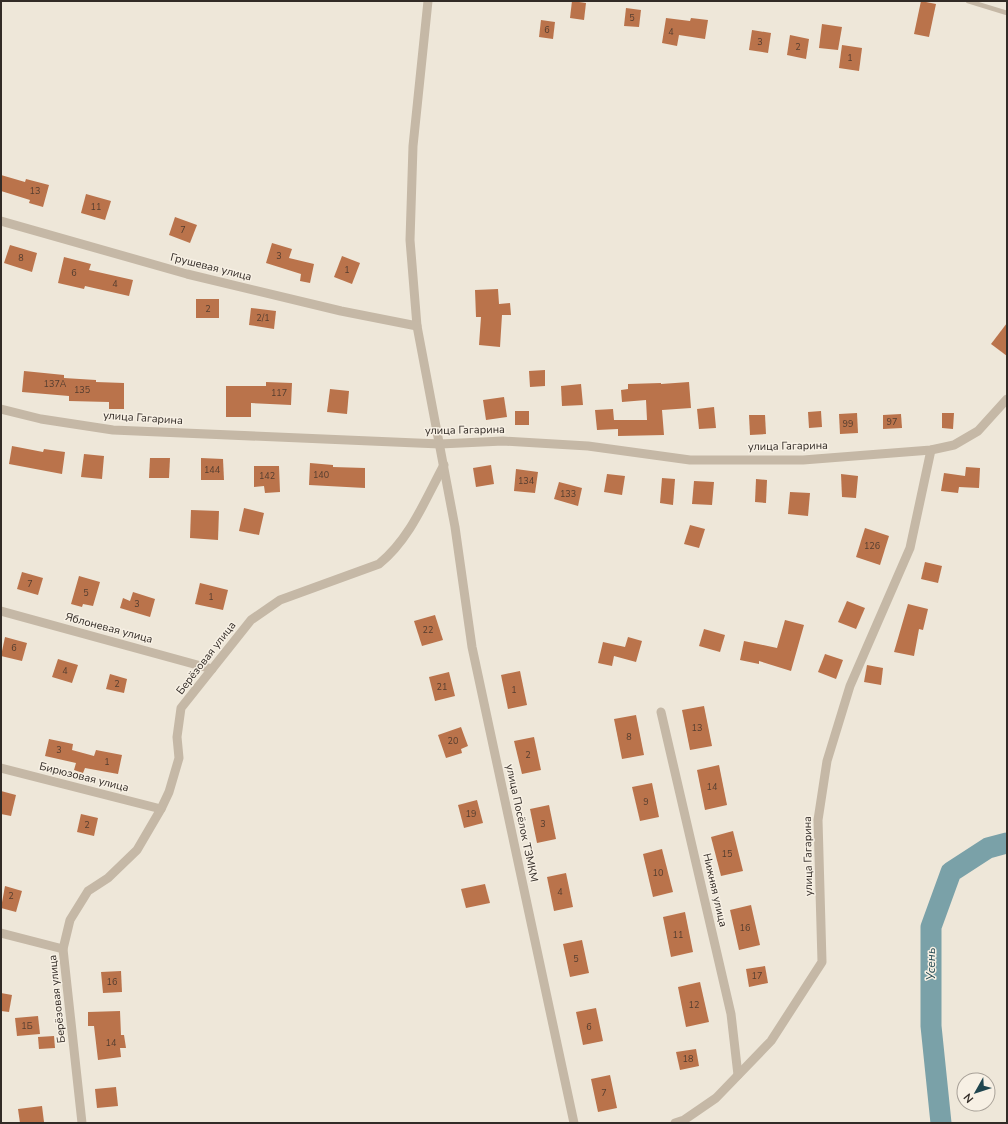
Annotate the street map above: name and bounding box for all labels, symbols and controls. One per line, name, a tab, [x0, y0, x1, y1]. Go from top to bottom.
house number: 5	[629, 12, 635, 24]
house number: 6	[544, 24, 550, 36]
house number: 4	[668, 26, 674, 38]
house number: 3	[757, 36, 763, 48]
house number: 2	[795, 41, 801, 53]
house number: 1	[847, 52, 853, 64]
house number: 13	[30, 185, 40, 197]
house number: 11	[91, 201, 101, 213]
house number: 7	[180, 224, 186, 236]
street label: Грушевая улица	[169, 250, 253, 284]
house number: 3	[276, 250, 282, 262]
house number: 8	[18, 252, 24, 264]
house number: 1	[344, 264, 350, 276]
house number: 6	[71, 267, 77, 279]
house number: 4	[112, 278, 118, 290]
house number: 2	[205, 303, 211, 315]
house number: 2/1	[256, 312, 270, 324]
house number: 137А	[44, 378, 67, 390]
house number: 135	[74, 384, 90, 396]
house number: 117	[271, 387, 287, 399]
street label: улица Гагарина	[103, 408, 183, 428]
house number: 97	[887, 416, 897, 428]
house number: 99	[843, 418, 853, 430]
street label: улица Гагарина	[425, 422, 505, 438]
street label: улица Гагарина	[748, 438, 828, 454]
house number: 144	[204, 464, 221, 476]
house number: 140	[313, 469, 329, 481]
house number: 142	[259, 470, 275, 482]
house number: 134	[518, 475, 535, 487]
house number: 133	[560, 488, 576, 500]
house number: 126	[864, 540, 880, 552]
house number: 7	[27, 578, 33, 590]
house number: 5	[83, 587, 89, 599]
house number: 1	[208, 591, 214, 603]
house number: 3	[134, 598, 140, 610]
street label: Яблоневая улица	[64, 609, 154, 647]
street label: Берёзовая улица	[173, 618, 239, 698]
house number: 22	[423, 624, 433, 636]
house number: 6	[11, 642, 17, 654]
house number: 4	[62, 665, 68, 677]
house number: 2	[114, 678, 120, 690]
house number: 21	[437, 681, 447, 693]
house number: 1	[511, 684, 517, 696]
house number: 13	[692, 722, 702, 734]
house number: 8	[626, 731, 632, 743]
house number: 20	[448, 735, 458, 747]
house number: 3	[56, 744, 62, 756]
house number: 2	[525, 749, 531, 761]
house number: 1	[104, 756, 110, 768]
street label: Бирюзовая улица	[38, 759, 130, 795]
street label: улица Посёлок ТЗМКМ	[502, 763, 542, 883]
house number: 14	[707, 781, 718, 793]
house number: 9	[643, 796, 649, 808]
house number: 19	[466, 808, 476, 820]
street label: улица Гагарина	[800, 816, 816, 896]
house number: 3	[540, 818, 546, 830]
house number: 2	[84, 819, 90, 831]
house number: 15	[722, 848, 732, 860]
street label: Нижняя улица	[699, 852, 731, 928]
house number: 10	[653, 867, 663, 879]
house number: 4	[557, 886, 563, 898]
house number: 2	[8, 890, 14, 902]
house number: 16	[740, 922, 750, 934]
house number: 11	[673, 929, 683, 941]
water label: Усень	[923, 948, 939, 980]
house number: 5	[573, 953, 579, 965]
street label: Берёзовая улица	[45, 954, 69, 1044]
house number: 17	[752, 970, 762, 982]
house number: 16	[107, 976, 117, 988]
house number: 12	[689, 999, 699, 1011]
house number: 1Б	[21, 1020, 33, 1032]
house number: 6	[586, 1021, 592, 1033]
house number: 14	[106, 1037, 117, 1049]
house number: 18	[683, 1053, 693, 1065]
north arrow	[956, 1072, 996, 1112]
house number: 7	[601, 1087, 607, 1099]
text: N	[960, 1090, 977, 1106]

